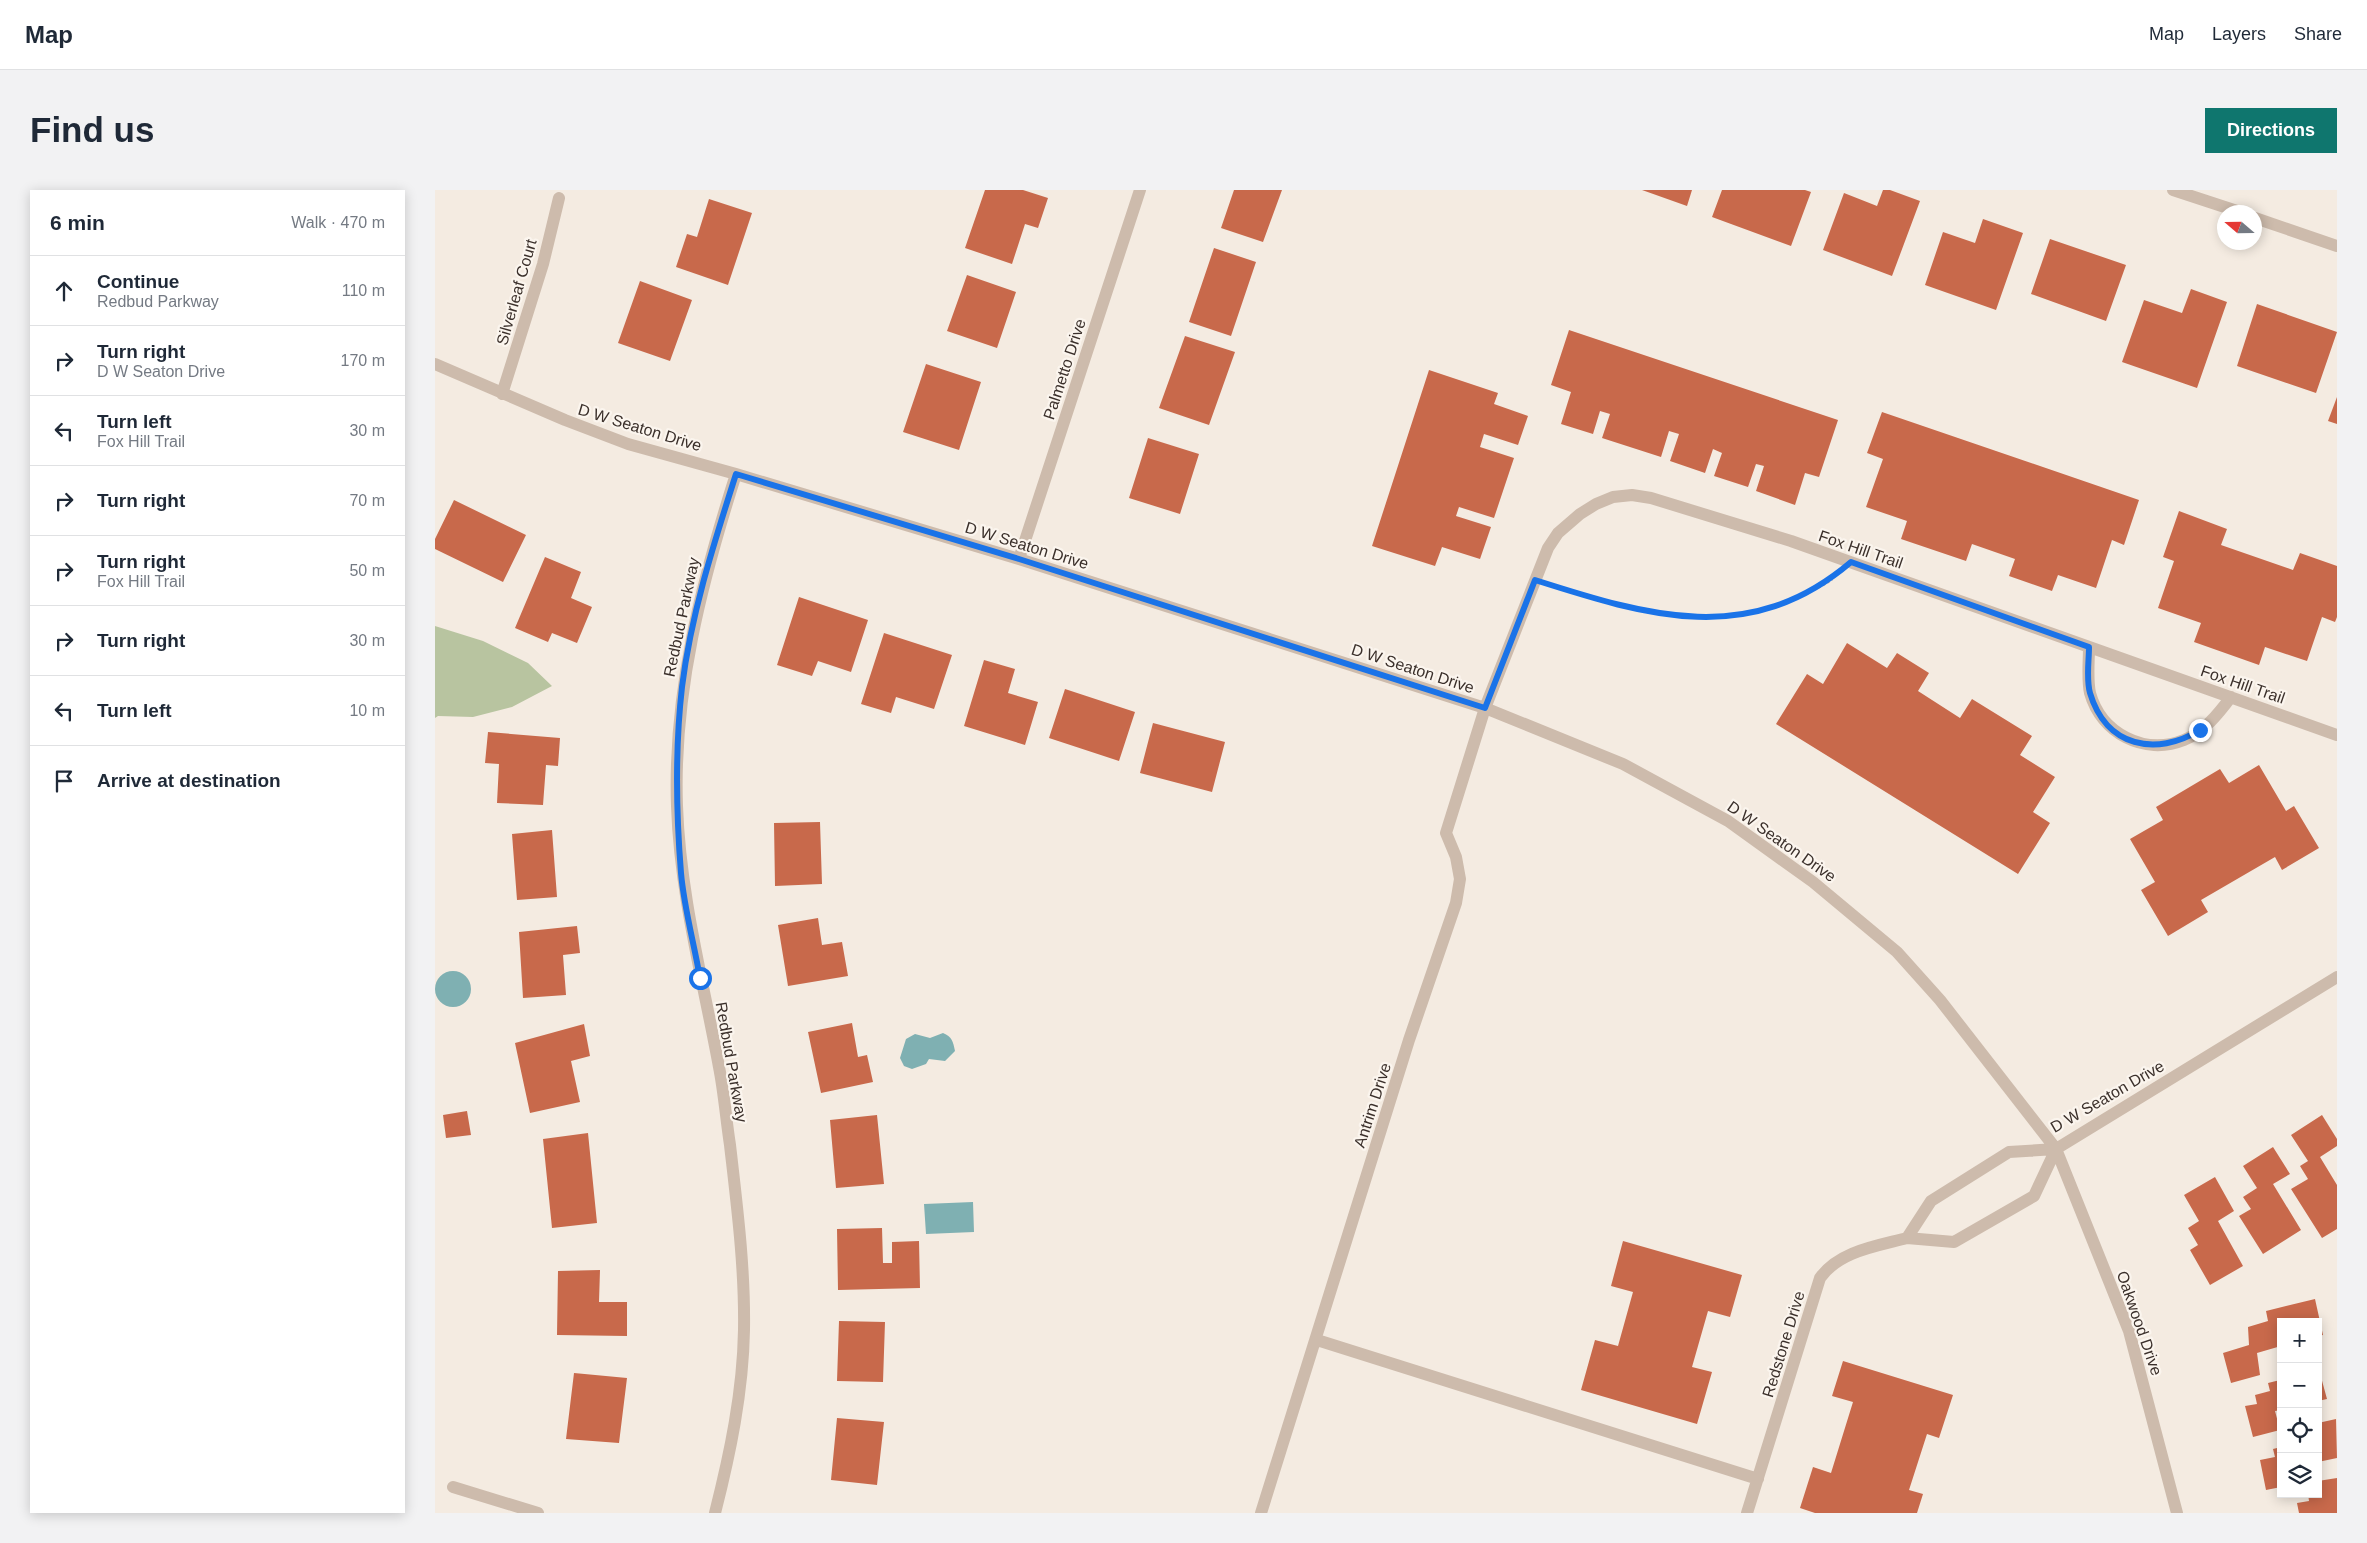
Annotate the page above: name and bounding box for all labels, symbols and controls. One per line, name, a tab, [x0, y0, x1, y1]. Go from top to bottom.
text: Map	[25, 21, 73, 48]
text: Map	[2149, 24, 2184, 44]
text: Layers	[2212, 24, 2266, 44]
text: Share	[2294, 24, 2342, 44]
button: Directions	[2205, 108, 2337, 153]
text: Find us	[30, 110, 154, 149]
north arrow	[2217, 205, 2262, 250]
text: 6 min	[50, 211, 105, 234]
text: Walk · 470 m	[291, 214, 385, 231]
street label: Silverleaf Court	[493, 237, 540, 347]
text: Continue	[97, 271, 179, 292]
icon: ahead	[50, 277, 78, 305]
text: 110 m	[342, 282, 385, 299]
text: Redbud Parkway	[97, 293, 219, 310]
street label: Palmetto Drive	[1040, 317, 1089, 422]
text: Turn right	[97, 341, 185, 362]
icon: right	[50, 347, 78, 375]
text: 170 m	[341, 352, 385, 369]
text: D W Seaton Drive	[97, 363, 225, 380]
street label: D W Seaton Drive	[576, 401, 704, 454]
text: Turn left	[97, 411, 172, 432]
icon: left	[50, 417, 78, 445]
text: 30 m	[349, 422, 385, 439]
text: Fox Hill Trail	[97, 433, 185, 450]
icon: right	[50, 487, 78, 515]
text: Turn right	[97, 490, 185, 511]
text: 70 m	[349, 492, 385, 509]
street label: D W Seaton Drive	[963, 519, 1091, 572]
street label: Fox Hill Trail	[1816, 527, 1905, 572]
text: Turn right	[97, 551, 185, 572]
street label: Redbud Parkway	[661, 556, 702, 678]
icon: right	[50, 557, 78, 585]
text: 50 m	[349, 562, 385, 579]
text: Fox Hill Trail	[97, 573, 185, 590]
icon: right	[50, 627, 78, 655]
text: Turn right	[97, 630, 185, 651]
text: 30 m	[349, 632, 385, 649]
street label: D W Seaton Drive	[1349, 641, 1476, 696]
street label: Fox Hill Trail	[2198, 662, 2287, 707]
icon: left	[50, 697, 78, 725]
text: Turn left	[97, 700, 172, 721]
text: 10 m	[349, 702, 385, 719]
route end	[2189, 719, 2212, 742]
icon: arrive	[50, 767, 78, 795]
text: Arrive at destination	[97, 770, 281, 791]
street label: D W Seaton Drive	[1724, 798, 1839, 885]
route start	[689, 967, 712, 990]
street label: Redbud Parkway	[713, 1001, 750, 1124]
street label: D W Seaton Drive	[2048, 1057, 2167, 1136]
street label: Antrim Drive	[1351, 1061, 1394, 1150]
street label: Oakwood Drive	[2114, 1269, 2165, 1378]
street label: Redstone Drive	[1759, 1289, 1808, 1399]
map controls	[2277, 1318, 2322, 1498]
button: +	[2277, 1318, 2322, 1363]
button: −	[2277, 1363, 2322, 1408]
button: locate	[2277, 1408, 2322, 1453]
button: layers	[2277, 1453, 2322, 1498]

